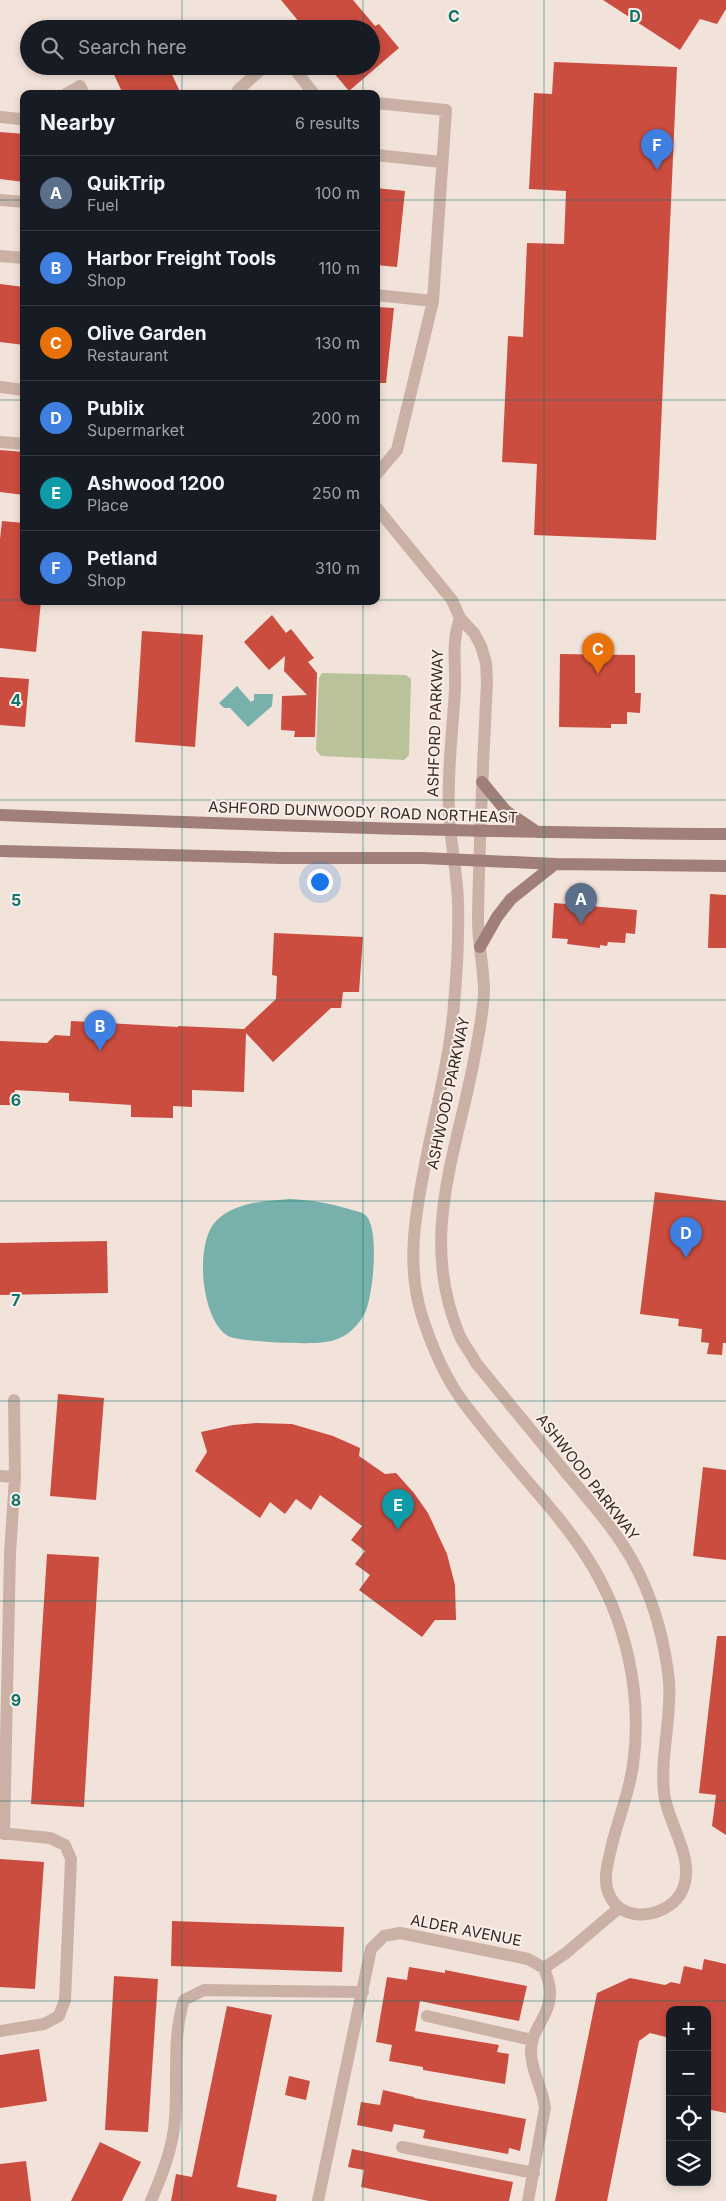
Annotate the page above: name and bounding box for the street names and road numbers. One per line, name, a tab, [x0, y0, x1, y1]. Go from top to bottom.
street label: ASHFORD PARKWAY	[423, 649, 447, 797]
street label: ASHFORD DUNWOODY ROAD NORTHEAST	[208, 797, 518, 827]
street label: ASHWOOD PARKWAY	[423, 1015, 473, 1171]
street label: ASHWOOD PARKWAY	[533, 1410, 643, 1544]
street label: ALDER AVENUE	[409, 1910, 523, 1950]

